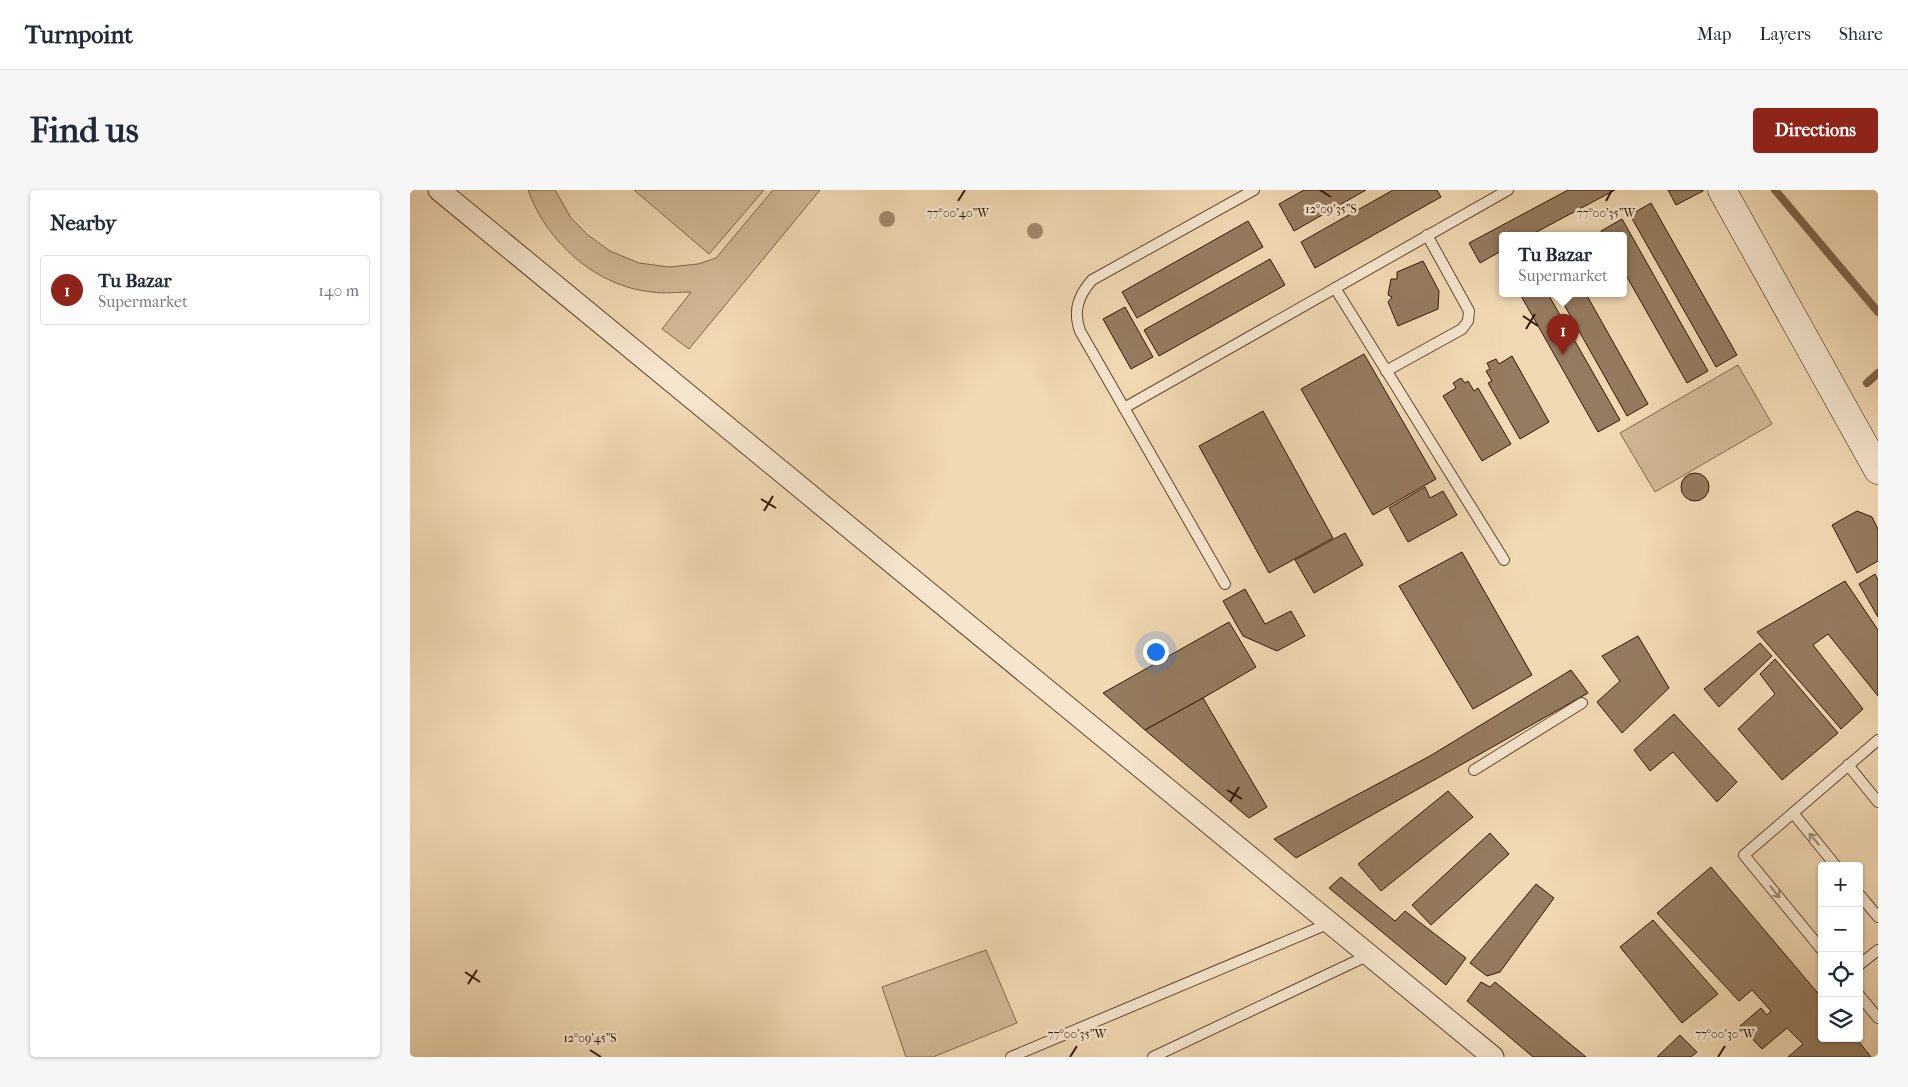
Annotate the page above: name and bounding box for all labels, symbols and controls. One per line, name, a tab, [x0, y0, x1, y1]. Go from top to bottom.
text: Turnpoint	[25, 21, 133, 49]
text: Map	[1697, 24, 1731, 45]
text: Layers	[1759, 24, 1811, 45]
text: Share	[1839, 24, 1883, 45]
button: Directions	[1753, 108, 1878, 153]
text: Find us	[30, 110, 139, 151]
text: 12°09'35"S	[1305, 202, 1357, 216]
text: 77°00'40"W	[927, 206, 990, 220]
text: 77°00'35"W	[1577, 206, 1636, 220]
text: Nearby	[50, 211, 116, 235]
popup	[1499, 232, 1627, 297]
text: Tu Bazar	[1518, 244, 1592, 266]
text: Supermarket	[1518, 266, 1608, 285]
text: Tu Bazar	[98, 270, 172, 292]
text: 1	[64, 281, 70, 300]
text: 140 m	[318, 281, 359, 300]
text: Supermarket	[98, 292, 188, 311]
pin: 1	[1547, 314, 1579, 355]
your location	[1143, 639, 1169, 665]
one-way arrow	[1809, 833, 1820, 846]
map controls	[1818, 862, 1863, 1042]
button: +	[1818, 862, 1863, 907]
one-way arrow	[1769, 886, 1780, 899]
button: −	[1818, 907, 1863, 952]
button: locate	[1818, 952, 1863, 997]
button: layers	[1818, 997, 1863, 1042]
text: 77°00'35"W	[1048, 1027, 1107, 1041]
text: 77°00'30"W	[1695, 1027, 1756, 1041]
text: 12°09'45"S	[563, 1031, 617, 1045]

